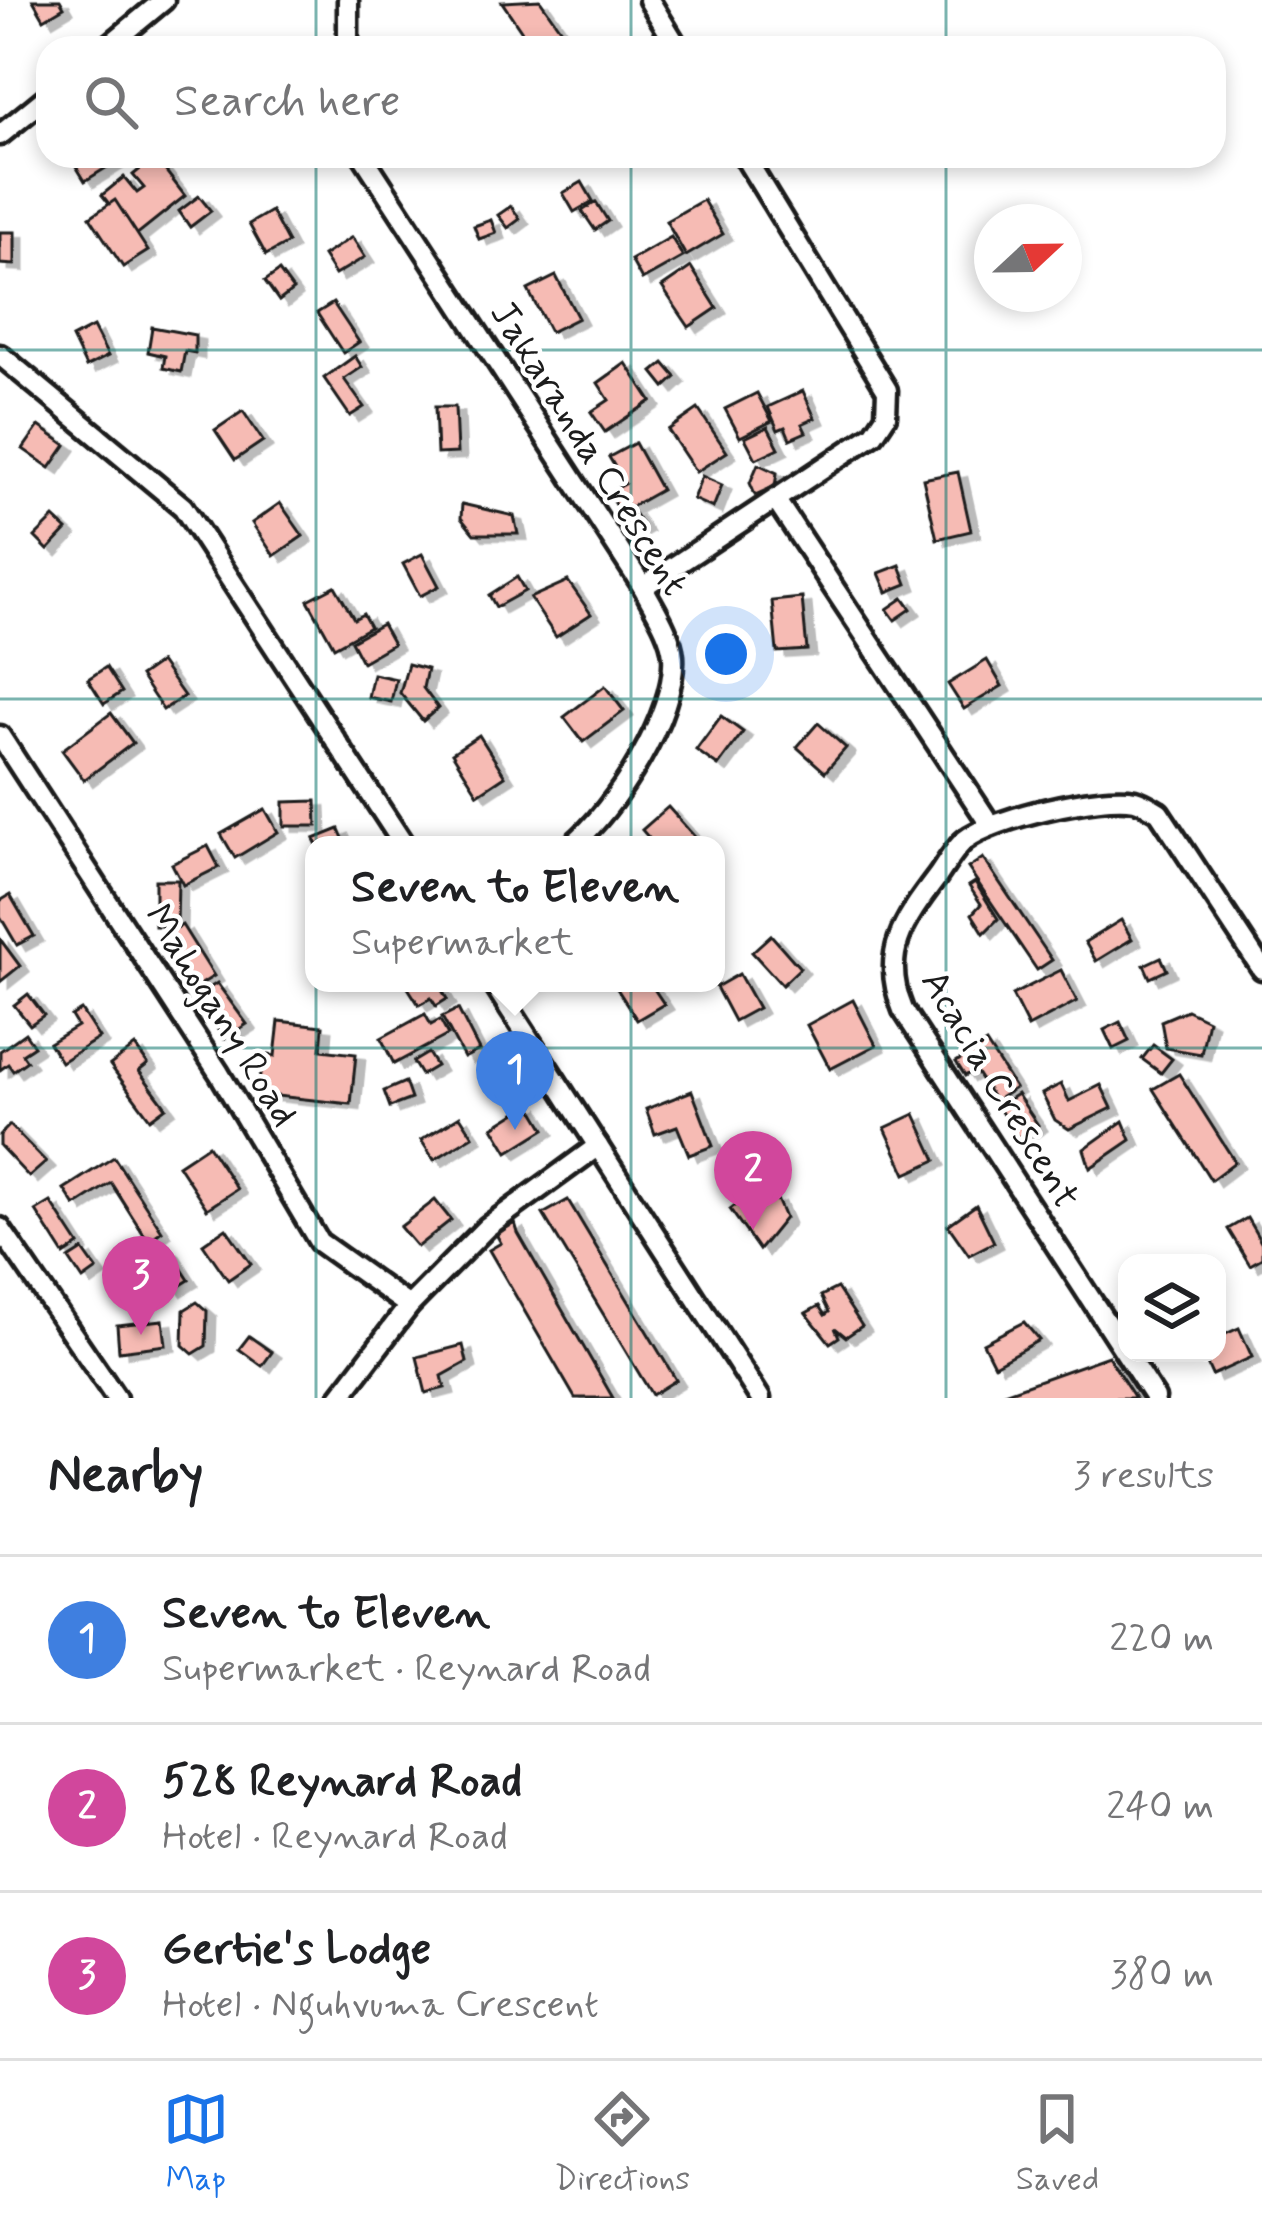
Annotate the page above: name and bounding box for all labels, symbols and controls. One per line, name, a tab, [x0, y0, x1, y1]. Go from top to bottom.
search box	[36, 36, 1226, 168]
icon: search	[78, 69, 144, 135]
text: Search here	[174, 73, 401, 132]
north arrow	[974, 204, 1082, 312]
street label: Jakaranda Crescent	[477, 292, 699, 606]
your location	[696, 624, 756, 684]
popup	[305, 836, 725, 992]
text: Seven to Eleven	[351, 859, 679, 918]
street label: Mahogany Road	[131, 895, 309, 1137]
text: Supermarket	[351, 918, 574, 969]
street label: Acacia Crescent	[908, 961, 1090, 1219]
pin: 1	[476, 1031, 554, 1130]
pin: 2	[714, 1131, 792, 1230]
pin: 3	[102, 1236, 180, 1335]
map controls	[1118, 1254, 1226, 1362]
button: layers	[1118, 1254, 1226, 1362]
text: Nearby	[48, 1443, 203, 1509]
text: 3 results	[1073, 1451, 1214, 1502]
text: Seven to Eleven	[162, 1585, 490, 1644]
text: 1	[78, 1614, 96, 1665]
text: 220 m	[1109, 1614, 1214, 1665]
text: Supermarket · Reynard Road	[162, 1644, 651, 1695]
text: 528 Reynard Road	[162, 1753, 522, 1812]
text: 2	[77, 1782, 97, 1833]
text: 240 m	[1106, 1782, 1214, 1833]
text: Hotel · Reynard Road	[162, 1812, 508, 1863]
text: Gertie's Lodge	[162, 1921, 431, 1980]
text: 3	[78, 1950, 96, 2001]
text: 380 m	[1110, 1950, 1214, 2001]
text: Hotel · Nguhvuma Crescent	[162, 1980, 599, 2031]
tab: Map	[163, 2086, 229, 2202]
tab: Directions	[554, 2086, 690, 2202]
tab: Saved	[1016, 2086, 1099, 2202]

